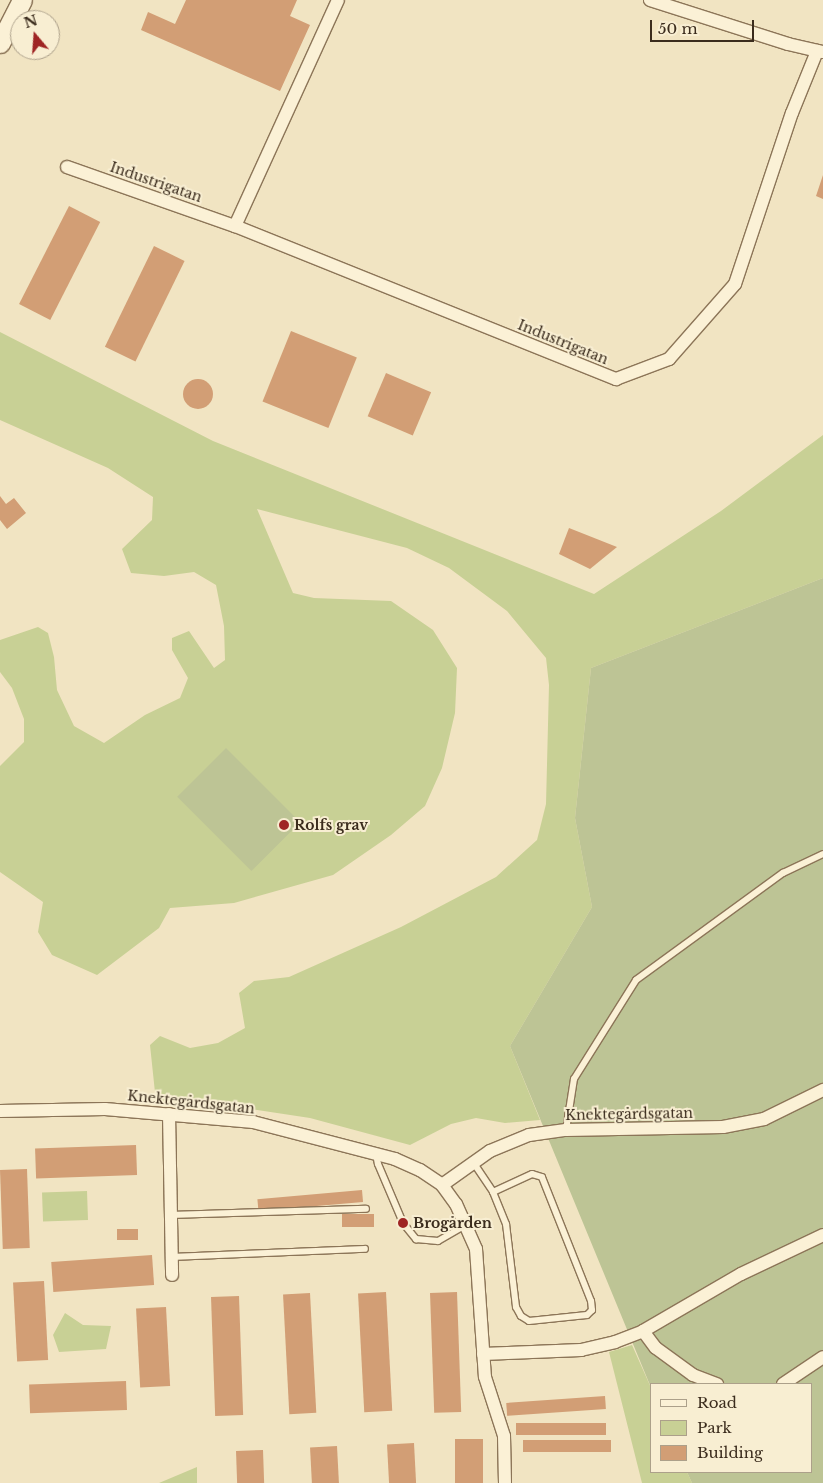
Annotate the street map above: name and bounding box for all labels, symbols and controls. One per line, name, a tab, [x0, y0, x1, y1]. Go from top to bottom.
north arrow	[10, 10, 60, 60]
scale bar	[653, 10, 757, 42]
text: N	[22, 11, 40, 32]
text: 50 m	[658, 19, 698, 38]
street label: Industrigatan	[108, 158, 204, 206]
street label: Industrigatan	[515, 316, 611, 368]
place label: Rolfs grav	[294, 817, 368, 833]
marker: Rolfs grav	[278, 819, 290, 831]
street label: Knektegårdsgatan	[127, 1087, 255, 1117]
street label: Knektegårdsgatan	[565, 1104, 693, 1124]
place label: Brogården	[413, 1215, 492, 1231]
marker: Brogården	[397, 1217, 409, 1229]
legend	[650, 1383, 813, 1473]
text: Road	[697, 1393, 737, 1412]
text: Park	[697, 1418, 732, 1437]
text: Building	[697, 1443, 763, 1462]

